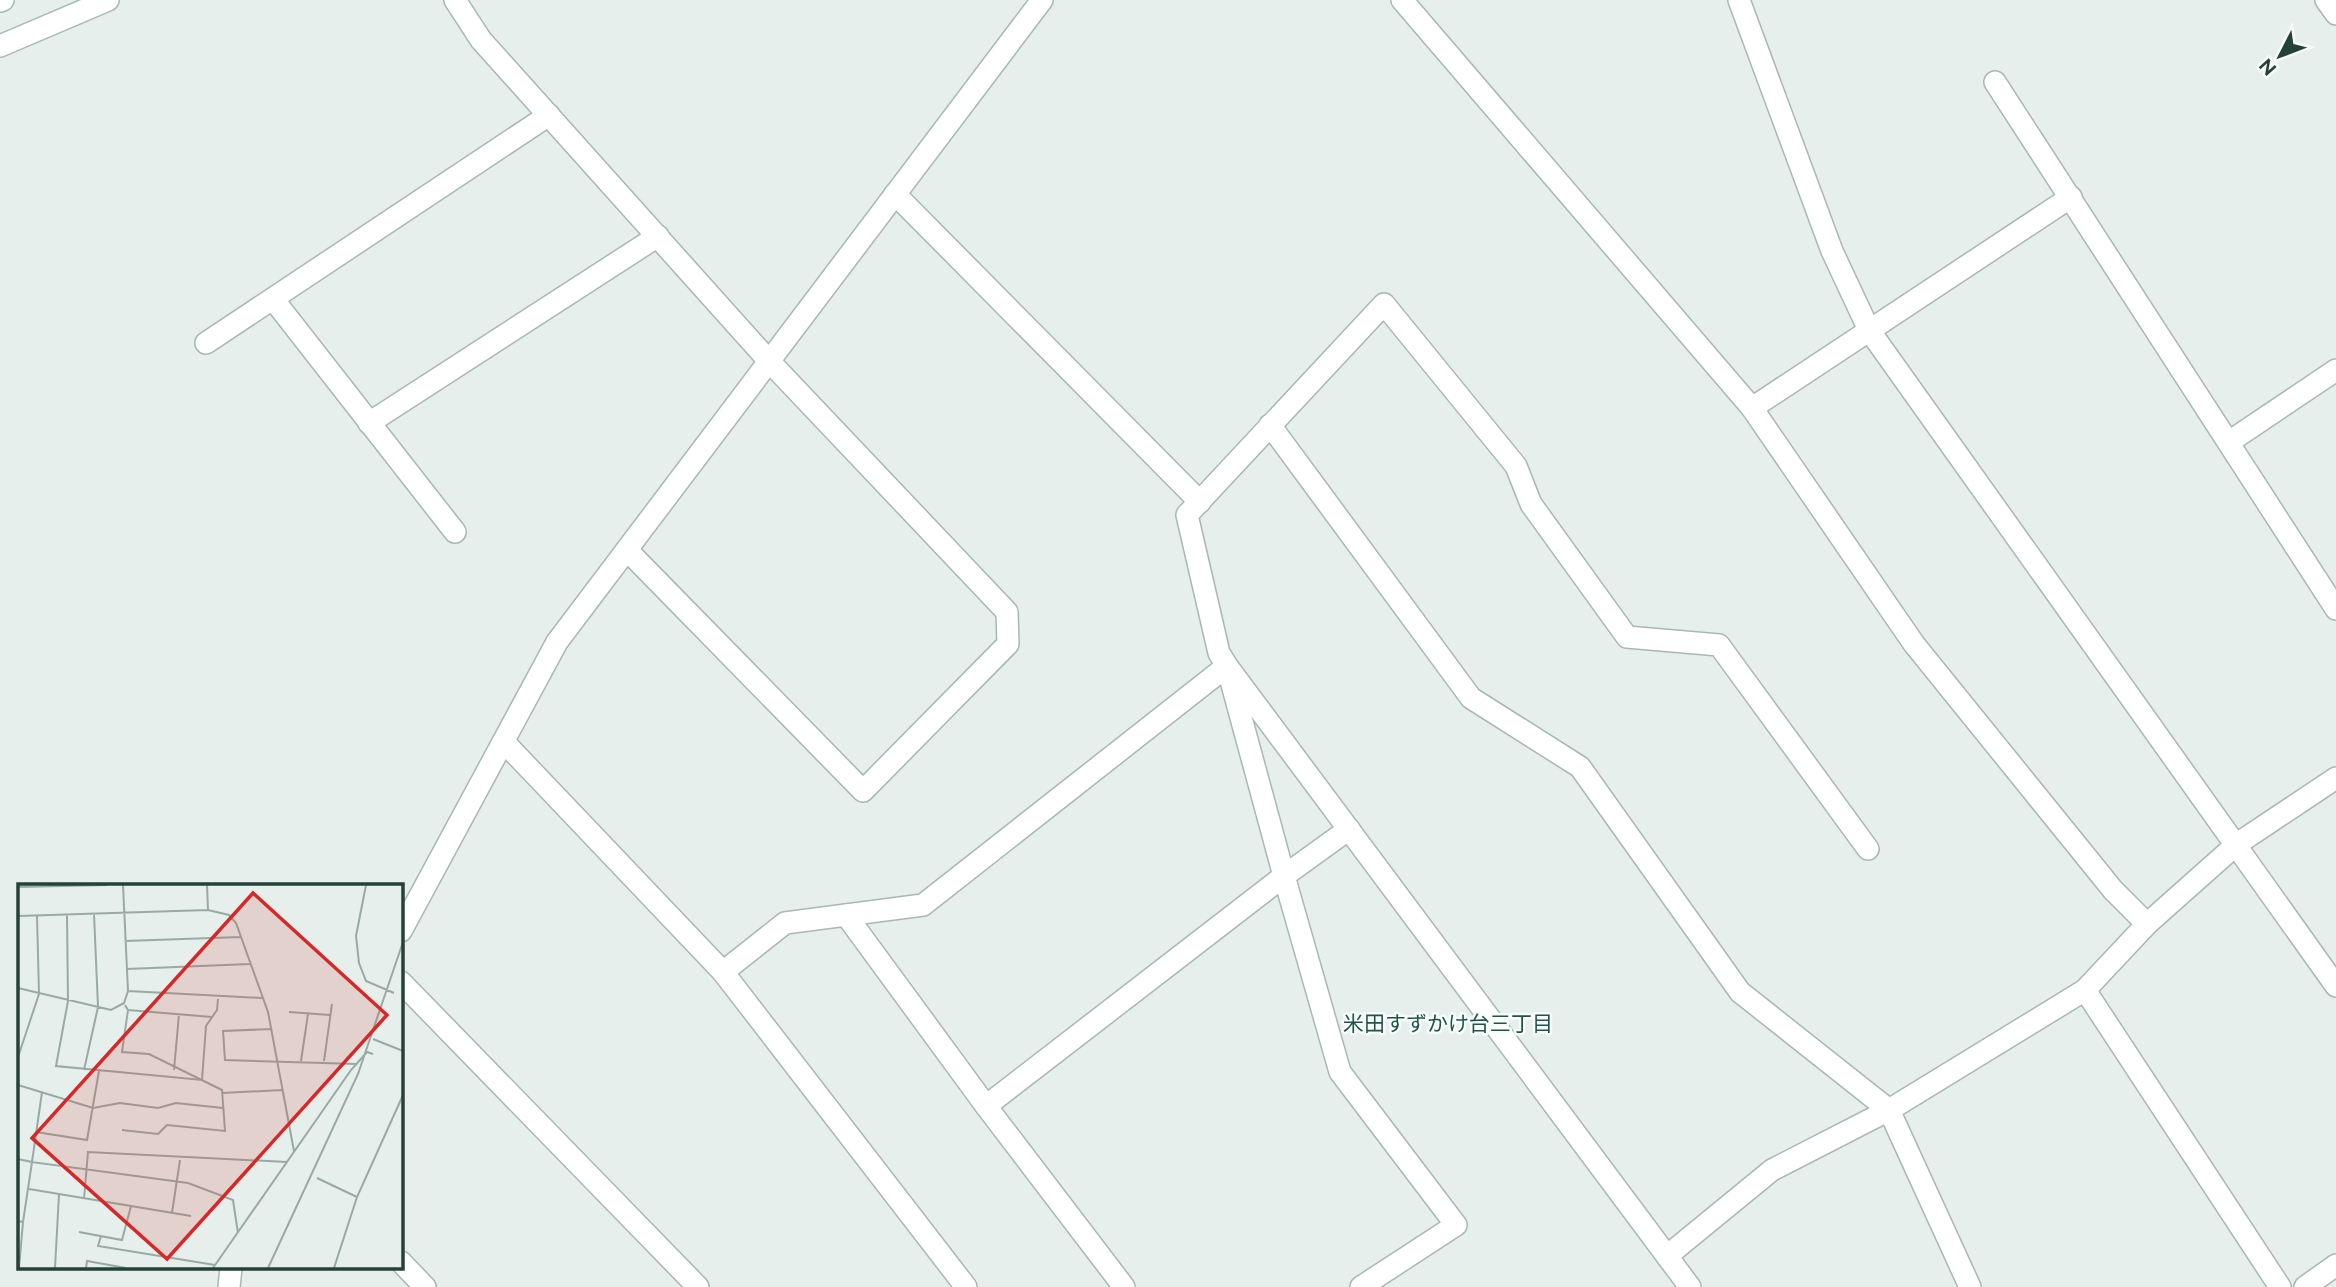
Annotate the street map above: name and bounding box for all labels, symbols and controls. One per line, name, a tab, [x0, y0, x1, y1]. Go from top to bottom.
north arrow	[2245, 21, 2315, 91]
text: N	[2254, 55, 2280, 80]
inset map	[18, 884, 402, 1270]
district label: 米田すずかけ台三丁目	[1343, 1011, 1553, 1036]

